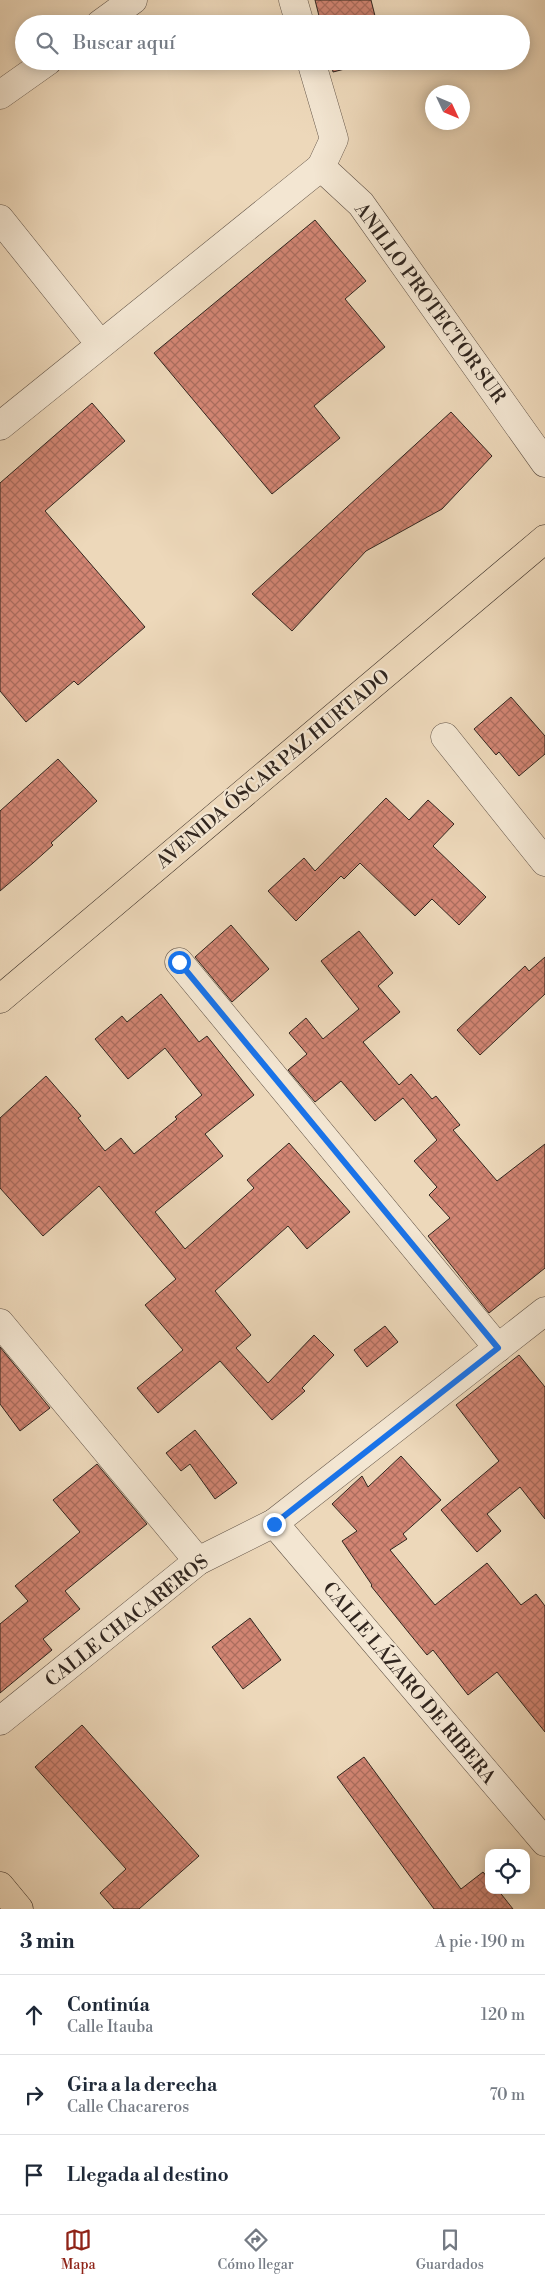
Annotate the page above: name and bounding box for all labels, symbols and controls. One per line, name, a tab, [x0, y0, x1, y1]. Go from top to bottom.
search box	[15, 15, 530, 70]
icon: search	[33, 29, 61, 57]
text: Buscar aquí	[73, 31, 175, 55]
north arrow	[425, 85, 470, 130]
street label: ANILLO PROTECTOR SUR	[349, 197, 511, 409]
street label: AVENIDA ÓSCAR PAZ HURTADO	[150, 663, 395, 874]
route start	[168, 951, 191, 974]
route end	[263, 1513, 286, 1536]
street label: CALLE CHACAREROS	[40, 1550, 214, 1692]
street label: CALLE LÁZARO DE RIBERA	[317, 1576, 502, 1790]
map controls	[485, 1849, 530, 1894]
button: locate	[485, 1849, 530, 1894]
text: 3 min	[20, 1929, 75, 1955]
text: A pie · 190 m	[435, 1932, 525, 1952]
text: Continúa	[67, 1993, 150, 2017]
icon: ahead	[20, 2001, 48, 2029]
text: 120 m	[481, 2005, 525, 2025]
text: Calle Itauba	[67, 2017, 153, 2037]
text: Gira a la derecha	[67, 2073, 217, 2097]
icon: right	[20, 2081, 48, 2109]
text: 70 m	[489, 2085, 525, 2105]
text: Calle Chacareros	[67, 2097, 189, 2117]
icon: arrive	[20, 2161, 48, 2189]
text: Llegada al destino	[67, 2163, 229, 2187]
tab: Mapa	[61, 2226, 96, 2274]
tab: Cómo llegar	[218, 2226, 294, 2274]
tab: Guardados	[416, 2226, 484, 2274]

